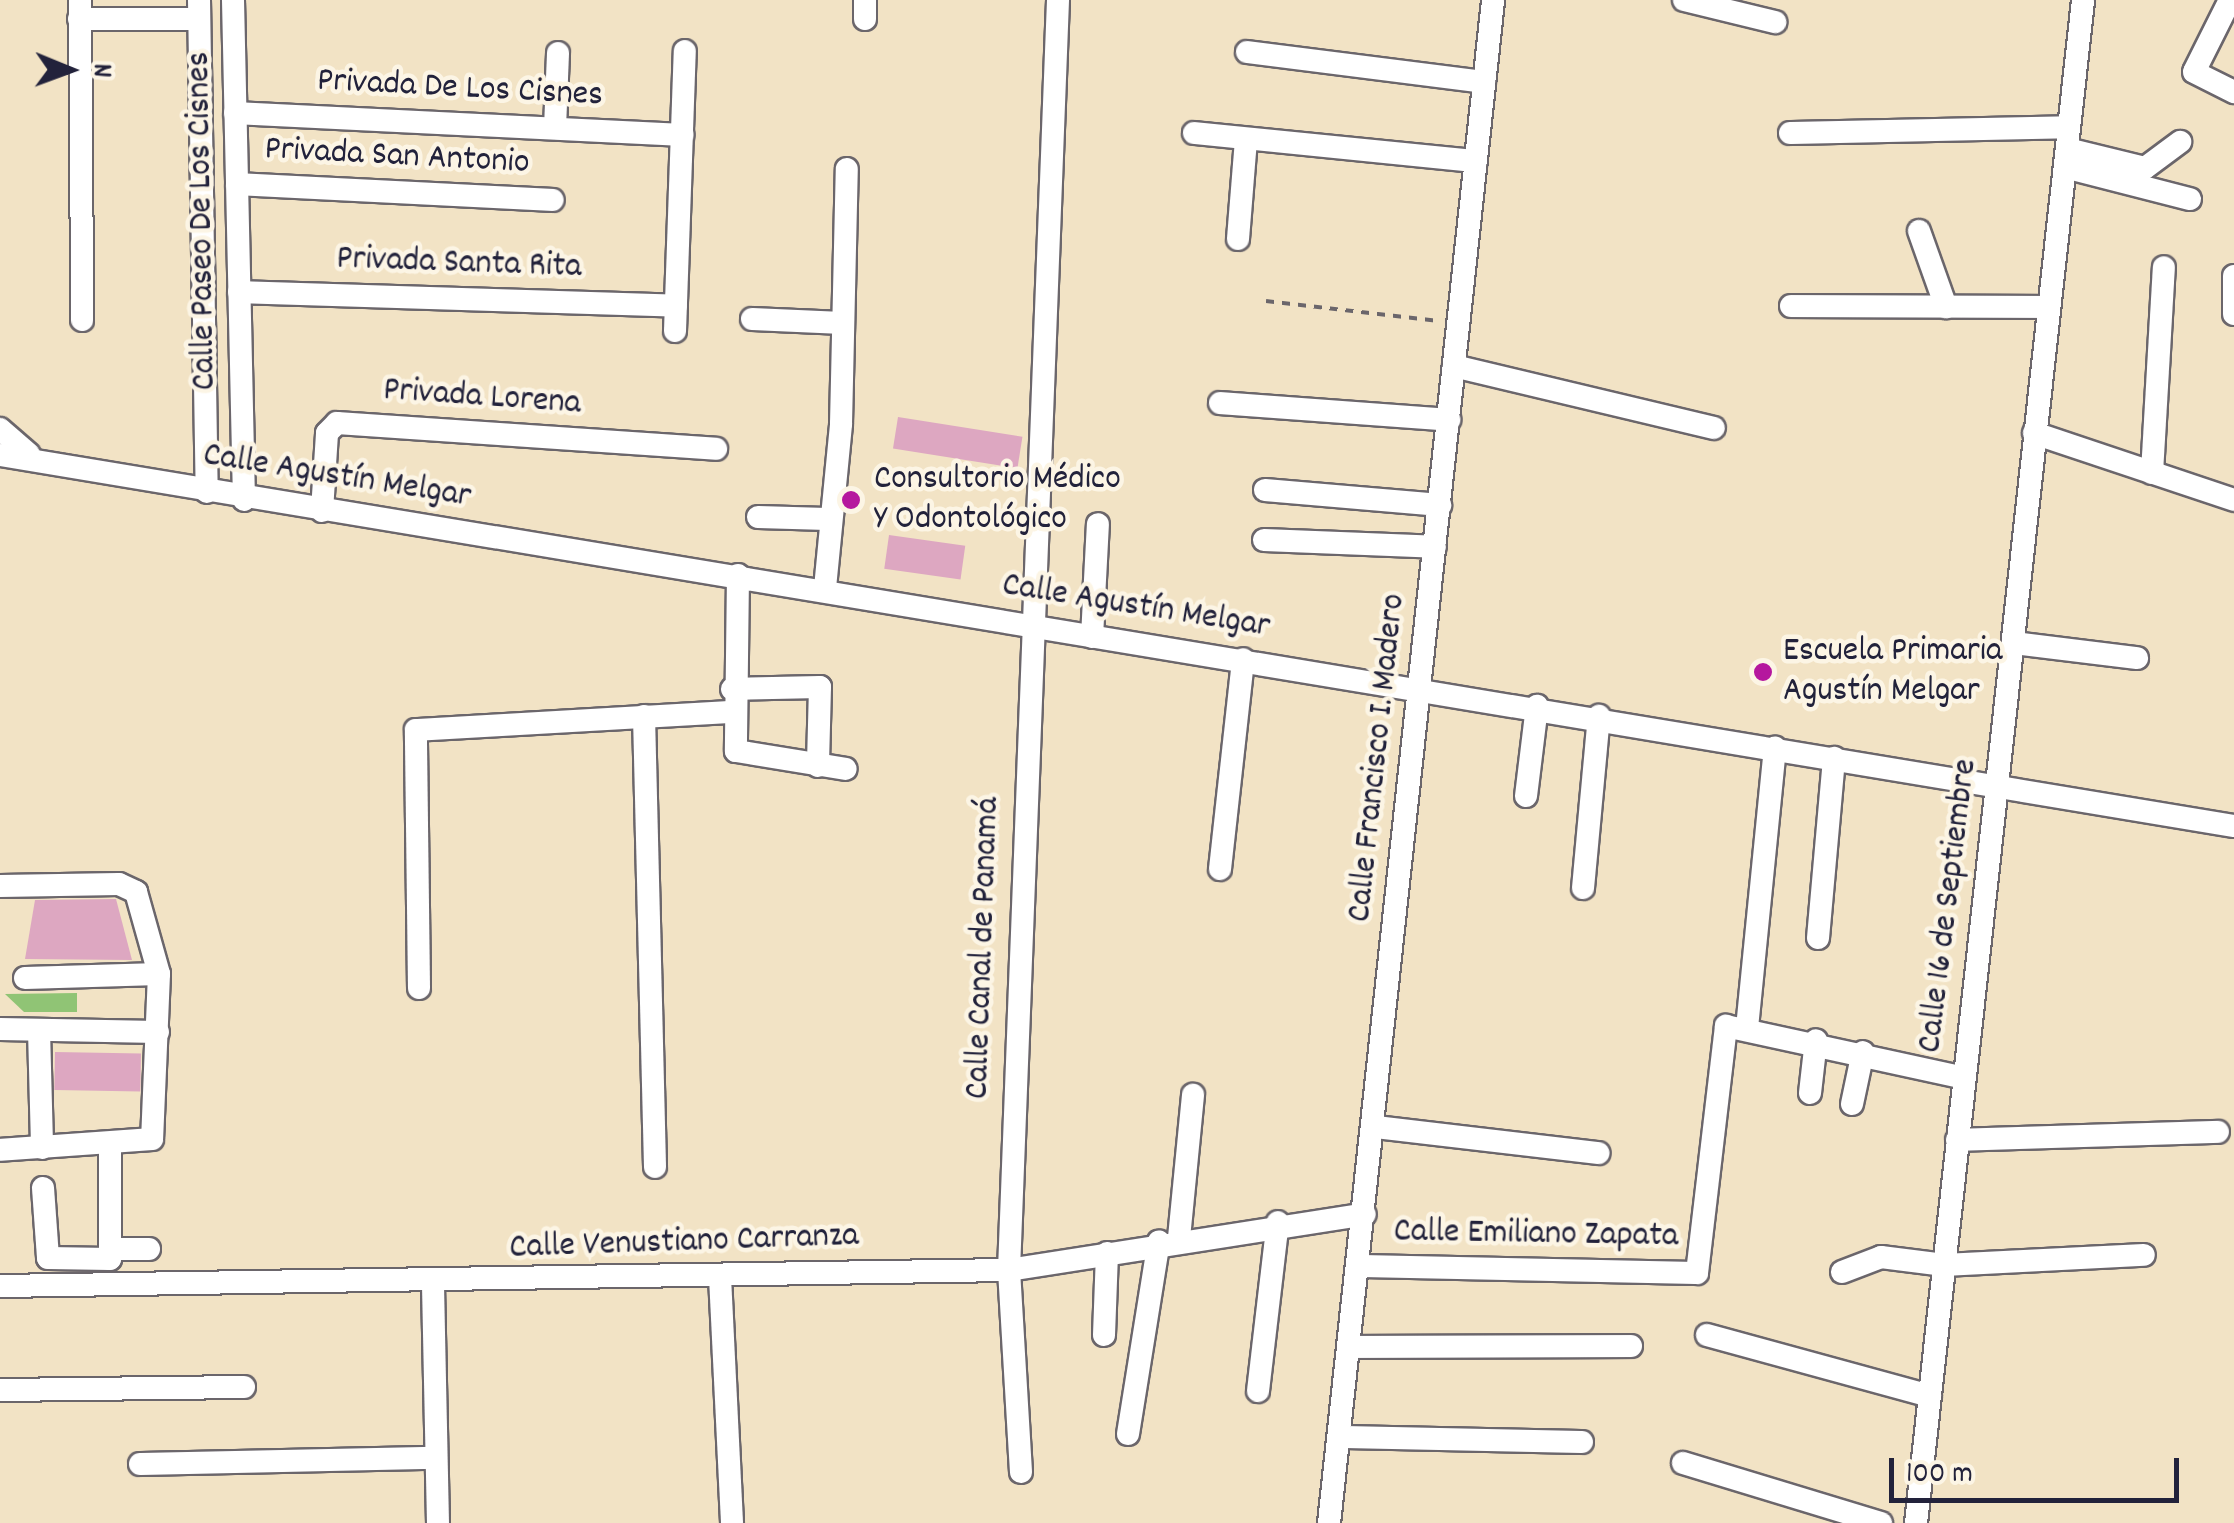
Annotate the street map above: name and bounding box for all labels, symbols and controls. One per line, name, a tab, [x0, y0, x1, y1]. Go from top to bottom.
north arrow	[20, 20, 120, 120]
street label: Calle Paseo De Los Cisnes	[179, 51, 227, 391]
street label: Privada De Los Cisnes	[316, 61, 604, 117]
text: N	[80, 63, 120, 78]
street label: Privada San Antonio	[264, 129, 530, 185]
street label: Privada Santa Rita	[336, 239, 582, 289]
street label: Privada Lorena	[382, 370, 582, 426]
street label: Calle Agustín Melgar	[200, 435, 474, 519]
place label: Consultorio Médico Y Odontológico	[874, 459, 1121, 541]
marker: Consultorio Médico Y Odontológico	[838, 487, 864, 513]
street label: Calle Agustín Melgar	[999, 565, 1273, 649]
street label: Calle Francisco I. Madero	[1340, 592, 1416, 924]
place label: Escuela Primaria Agustín Melgar	[1783, 631, 2002, 713]
marker: Escuela Primaria Agustín Melgar	[1752, 661, 1774, 683]
street label: Calle 16 de Septiembre	[1910, 757, 1988, 1055]
street label: Calle Canal de Panamá	[958, 796, 1010, 1100]
street label: Calle Emiliano Zapata	[1393, 1212, 1679, 1258]
street label: Calle Venustiano Carranza	[509, 1216, 859, 1270]
scale bar	[1894, 1438, 2184, 1500]
text: 100 m	[1906, 1454, 1973, 1497]

